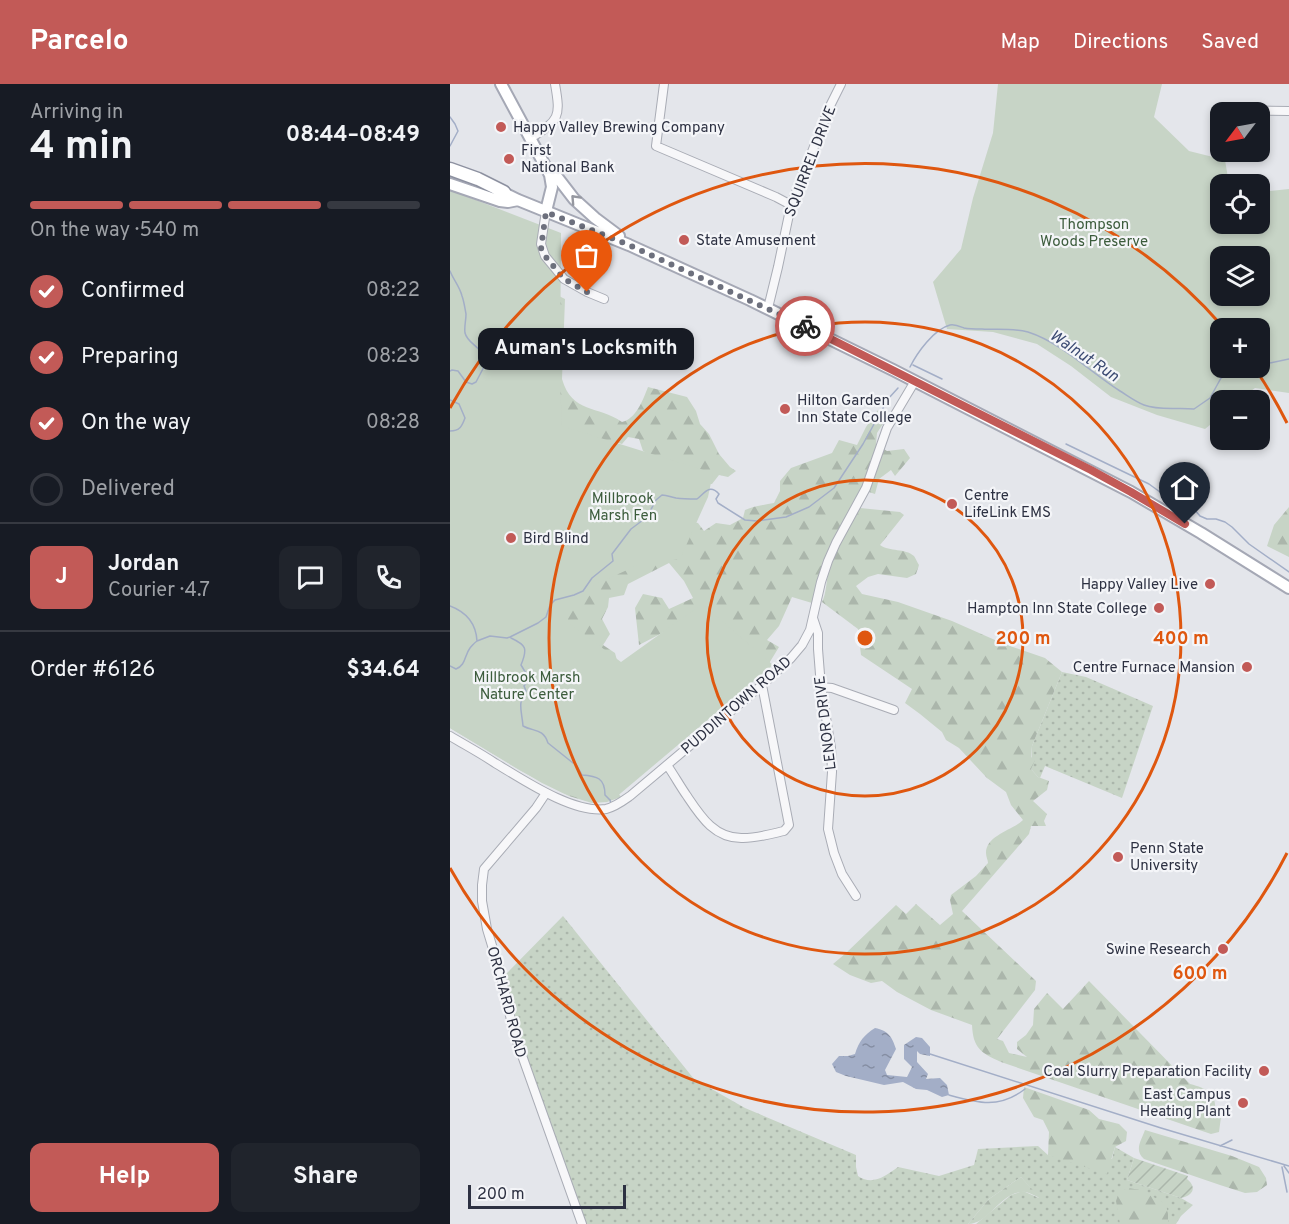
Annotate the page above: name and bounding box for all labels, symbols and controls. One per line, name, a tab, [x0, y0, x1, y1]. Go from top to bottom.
text: Parcelo	[30, 24, 129, 60]
text: Map	[1000, 29, 1040, 56]
text: Directions	[1073, 29, 1168, 56]
text: Saved	[1201, 29, 1259, 56]
text: Arriving in	[30, 100, 123, 126]
north arrow	[1210, 102, 1270, 162]
map controls	[1210, 102, 1270, 450]
street label: SQUIRREL DRIVE	[781, 103, 841, 220]
place label: Happy Valley Brewing Company	[513, 119, 725, 138]
marker: Happy Valley Brewing Company	[494, 120, 508, 134]
text: 08:44–08:49	[286, 122, 420, 149]
text: 4 min	[30, 124, 133, 173]
place label: First National Bank	[521, 142, 615, 178]
marker: First National Bank	[502, 152, 516, 166]
button: locate	[1210, 174, 1270, 234]
one-way arrow	[571, 195, 582, 206]
park label: Thompson Woods Preserve	[1040, 216, 1148, 252]
text: On the way · 540 m	[30, 218, 199, 244]
pin	[561, 230, 612, 292]
place label: State Amusement	[696, 232, 816, 251]
marker: State Amusement	[677, 233, 691, 247]
icon: bag	[570, 239, 603, 272]
button: layers	[1210, 246, 1270, 306]
icon: check	[30, 275, 63, 308]
text: Confirmed	[81, 278, 185, 305]
text: 08:22	[366, 278, 420, 304]
courier	[775, 296, 835, 356]
icon: bike	[789, 310, 822, 343]
button: +	[1210, 318, 1270, 378]
water label: Walnut Run	[1045, 326, 1122, 387]
callout: Auman's Locksmith	[479, 328, 695, 370]
text: Auman's Locksmith	[494, 336, 678, 362]
icon: check	[30, 341, 63, 374]
text: Preparing	[81, 344, 179, 371]
text: 08:23	[366, 344, 420, 370]
button: −	[1210, 390, 1270, 450]
place label: Hilton Garden Inn State College	[797, 392, 912, 428]
marker: Hilton Garden Inn State College	[778, 402, 792, 416]
icon: check	[30, 407, 63, 440]
text: On the way	[81, 410, 191, 437]
text: 08:28	[366, 410, 420, 436]
pin	[1159, 462, 1210, 524]
icon: home	[1168, 471, 1201, 504]
text: Delivered	[81, 476, 175, 503]
place label: Centre LifeLink EMS	[964, 487, 1051, 523]
park label: Millbrook Marsh Fen	[589, 490, 657, 526]
marker: Centre LifeLink EMS	[945, 497, 959, 511]
place label: Bird Blind	[523, 530, 589, 549]
marker: Bird Blind	[504, 531, 518, 545]
button: chat	[279, 546, 342, 609]
button: phone	[357, 546, 420, 609]
text: Jordan	[108, 551, 179, 578]
text: J	[55, 564, 68, 591]
place label: Happy Valley Live	[1081, 576, 1198, 595]
marker: Happy Valley Live	[1203, 577, 1217, 591]
text: Courier · 4.7	[108, 578, 210, 604]
place label: Hampton Inn State College	[967, 600, 1147, 619]
marker: Hampton Inn State College	[1152, 601, 1166, 615]
centre of rings	[855, 628, 875, 648]
text: 200 m	[995, 628, 1051, 651]
text: 400 m	[1153, 628, 1209, 651]
street label: PUDDINTOWN ROAD	[678, 653, 796, 759]
text: Order #6126	[30, 657, 155, 684]
text: $34.64	[346, 657, 420, 684]
place label: Centre Furnace Mansion	[1073, 659, 1235, 678]
marker: Centre Furnace Mansion	[1240, 660, 1254, 674]
park label: Millbrook Marsh Nature Center	[474, 669, 580, 705]
street label: LENOR DRIVE	[811, 674, 842, 771]
place label: Penn State University	[1130, 840, 1204, 876]
marker: Penn State University	[1111, 850, 1125, 864]
place label: Swine Research	[1106, 941, 1211, 960]
marker: Swine Research	[1216, 942, 1230, 956]
street label: ORCHARD ROAD	[482, 945, 530, 1060]
text: 600 m	[1172, 963, 1228, 986]
place label: Coal Slurry Preparation Facility	[1043, 1063, 1252, 1082]
marker: Coal Slurry Preparation Facility	[1257, 1064, 1271, 1078]
place label: East Campus Heating Plant	[1140, 1086, 1231, 1122]
marker: East Campus Heating Plant	[1236, 1096, 1250, 1110]
button: Help	[30, 1143, 219, 1212]
button: Share	[231, 1143, 420, 1212]
scale bar	[468, 1182, 626, 1210]
text: 200 m	[477, 1185, 525, 1205]

